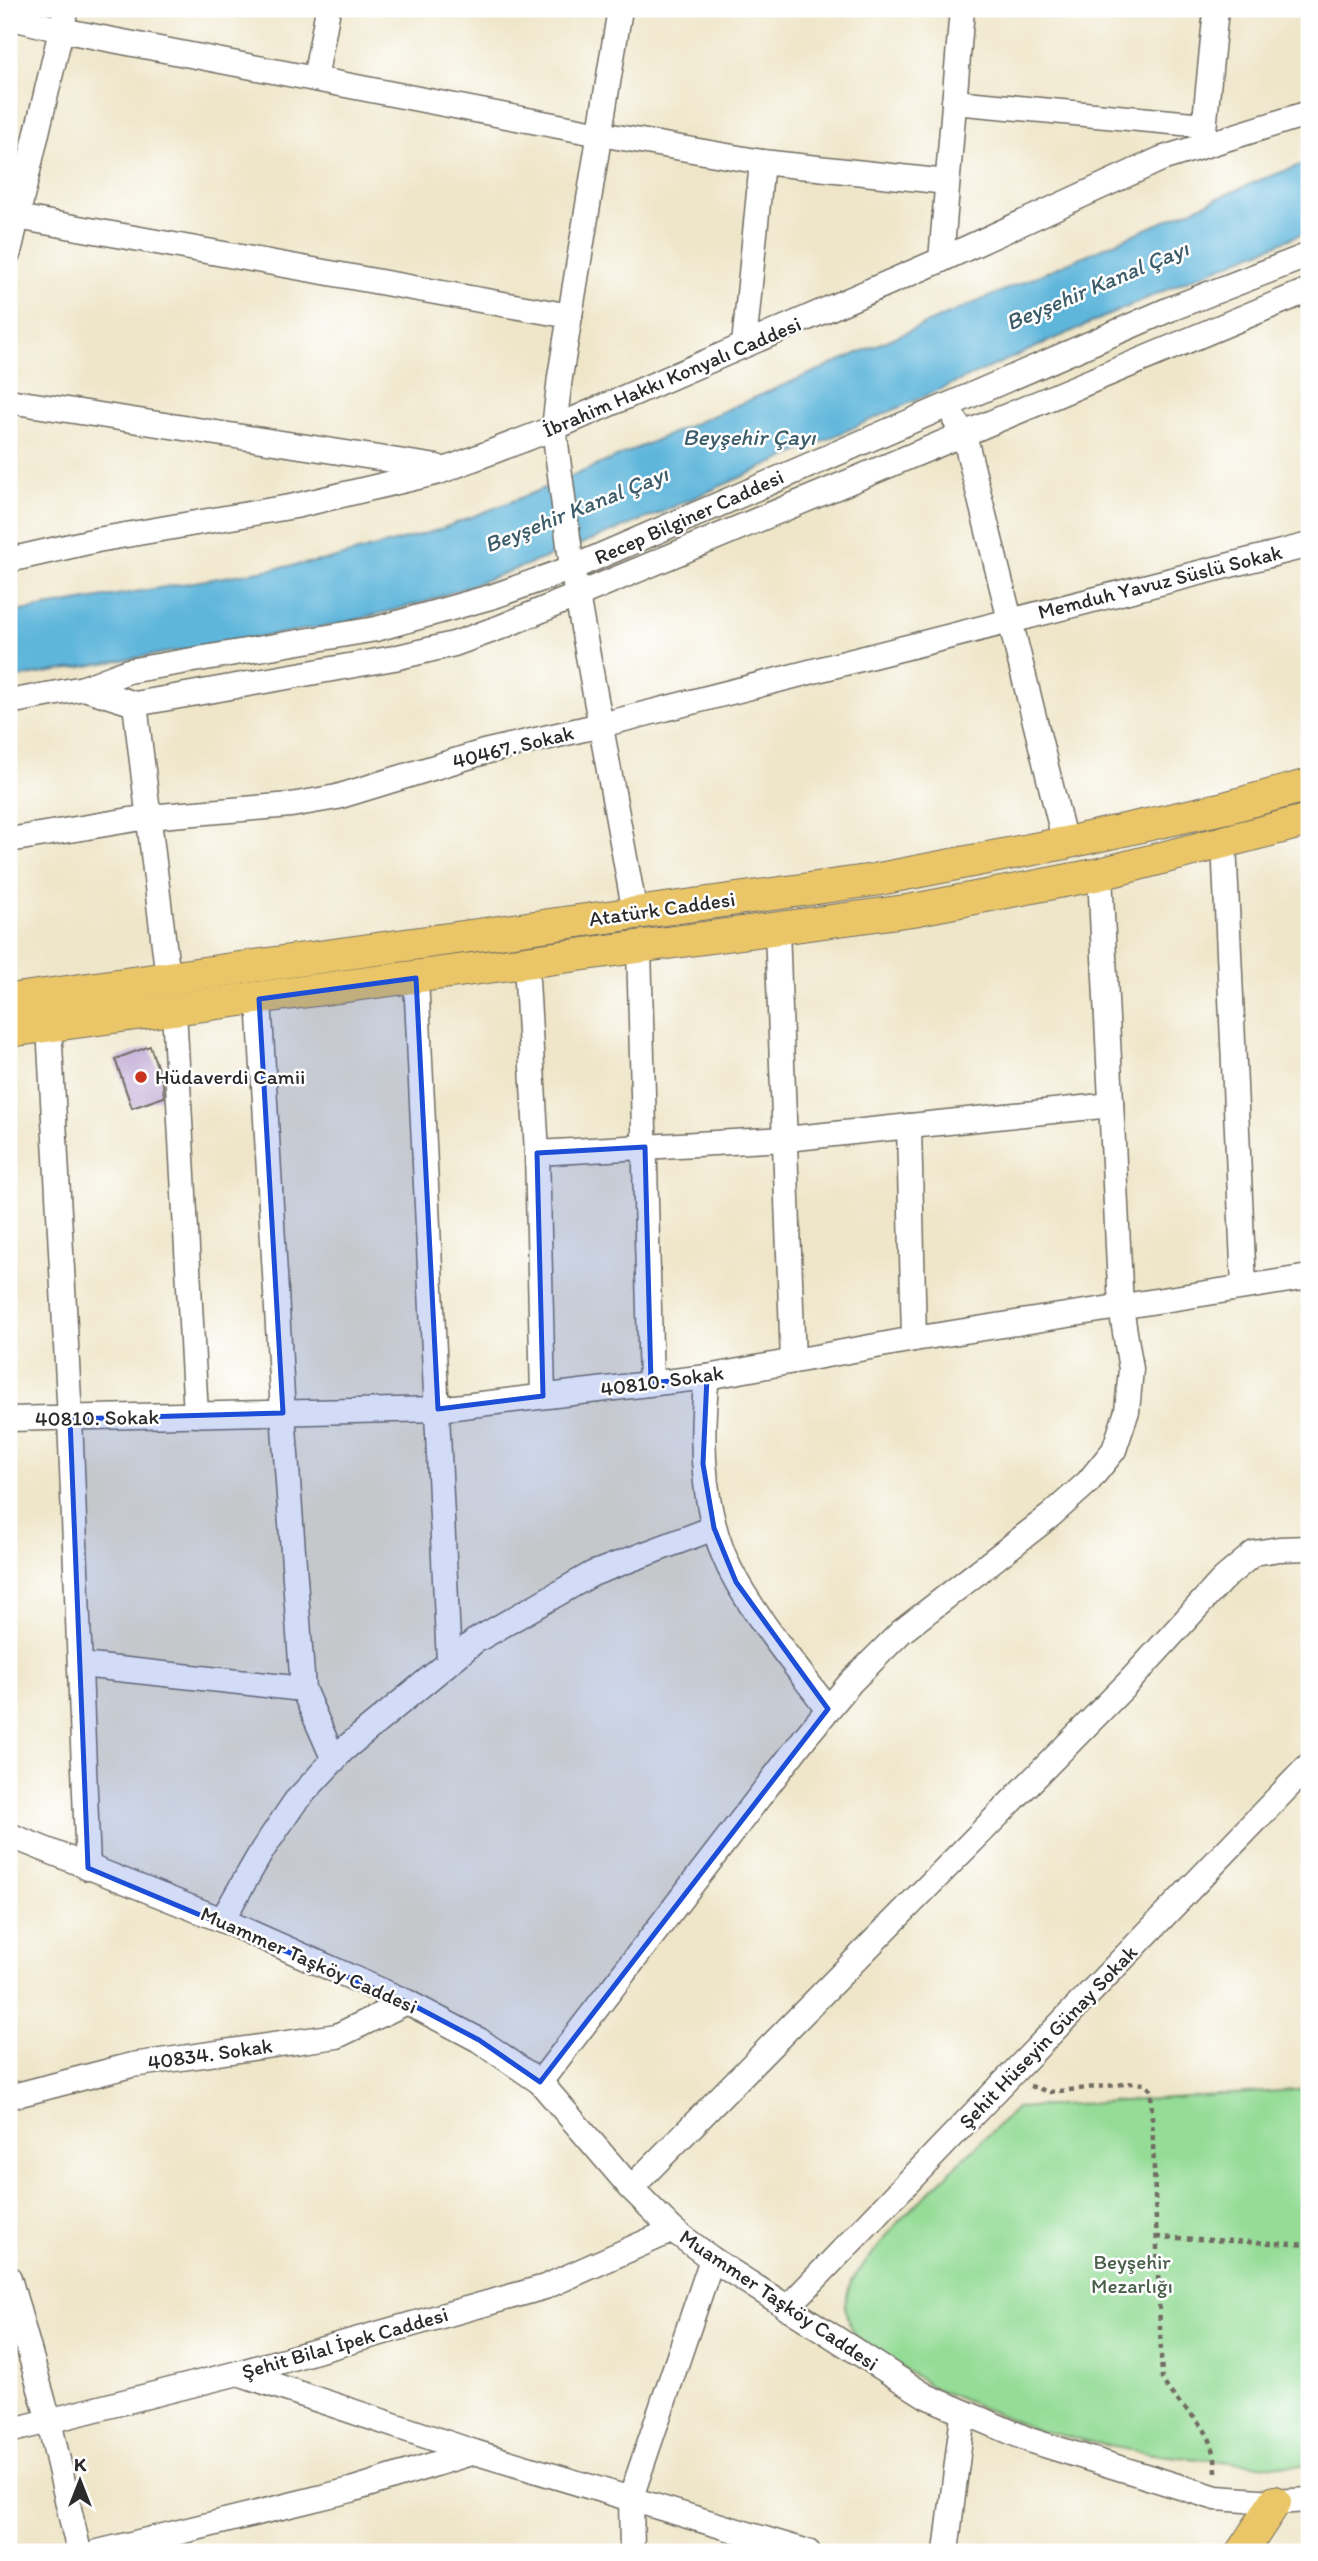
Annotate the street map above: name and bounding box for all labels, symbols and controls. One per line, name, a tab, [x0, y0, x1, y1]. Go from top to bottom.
water label: Beyşehir Kanal Çayı	[1001, 233, 1194, 336]
street label: İbrahim Hakkı Konyalı Caddesi	[539, 311, 805, 442]
water label: Beyşehir Çayı	[683, 423, 817, 451]
water label: Beyşehir Kanal Çayı	[480, 459, 673, 559]
street label: Recep Bilginer Caddesi	[590, 464, 787, 570]
street label: Memduh Yavuz Süslü Sokak	[1035, 539, 1285, 624]
street label: 40467. Sokak	[450, 719, 576, 774]
street label: Atatürk Caddesi	[587, 886, 737, 931]
place label: Hüdaverdi Camii	[155, 1064, 305, 1089]
marker: Hüdaverdi Camii	[133, 1069, 149, 1085]
street label: 40810. Sokak	[599, 1359, 725, 1402]
street label: 40810. Sokak	[35, 1404, 160, 1431]
street label: Muammer Taşköy Caddesi	[197, 1900, 421, 2019]
street label: Şehit Hüseyin Günay Sokak	[953, 1939, 1142, 2134]
street label: 40834. Sokak	[146, 2032, 274, 2075]
street label: Muammer Taşköy Caddesi	[675, 2224, 883, 2376]
park label: Beyşehir Mezarlığı	[1091, 2249, 1173, 2298]
street label: Şehit Bilal İpek Caddesi	[239, 2301, 451, 2384]
north arrow	[46, 2446, 116, 2516]
text: K	[74, 2453, 87, 2476]

